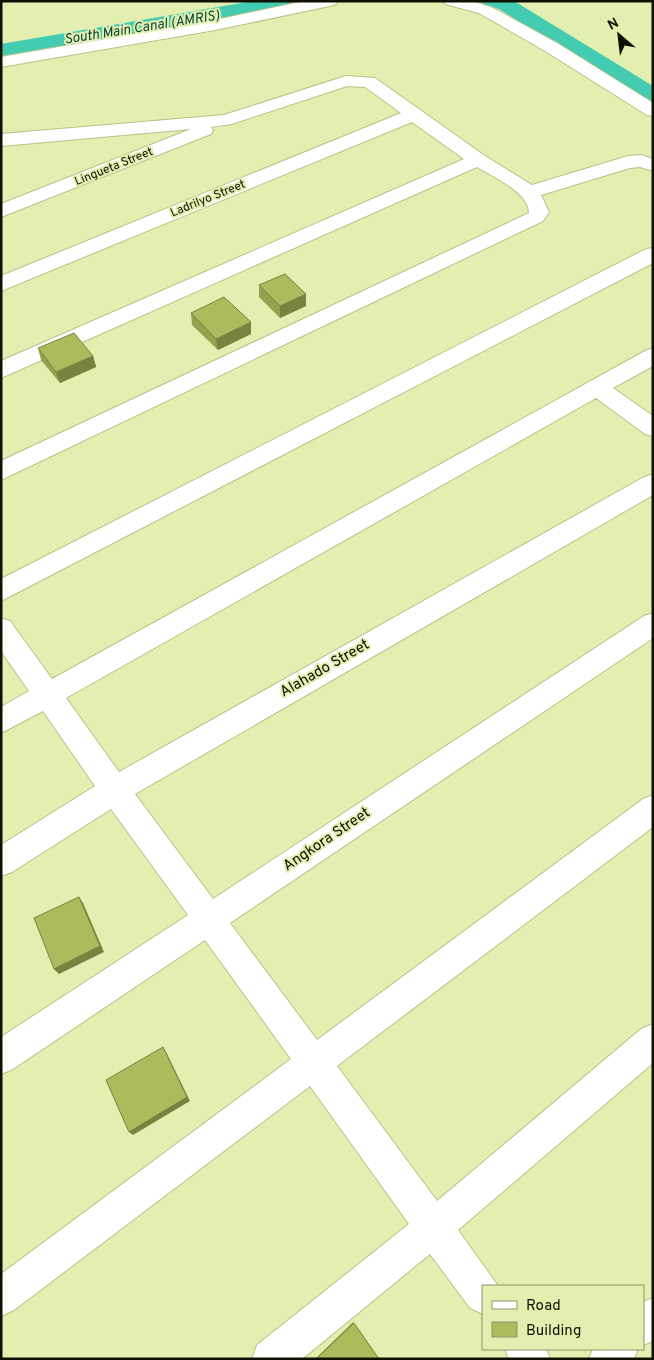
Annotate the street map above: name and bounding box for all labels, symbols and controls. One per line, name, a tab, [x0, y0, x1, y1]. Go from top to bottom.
water label: South Main Canal (AMRIS)	[63, 7, 221, 49]
north arrow	[594, 10, 644, 60]
text: N	[605, 15, 622, 35]
street label: Lingueta Street	[72, 144, 156, 190]
street label: Ladrilyo Street	[168, 177, 248, 221]
street label: Alahado Street	[277, 636, 373, 702]
street label: Angkora Street	[280, 804, 374, 876]
legend	[482, 1285, 644, 1350]
text: Road	[526, 1297, 561, 1316]
text: Building	[526, 1322, 581, 1341]

